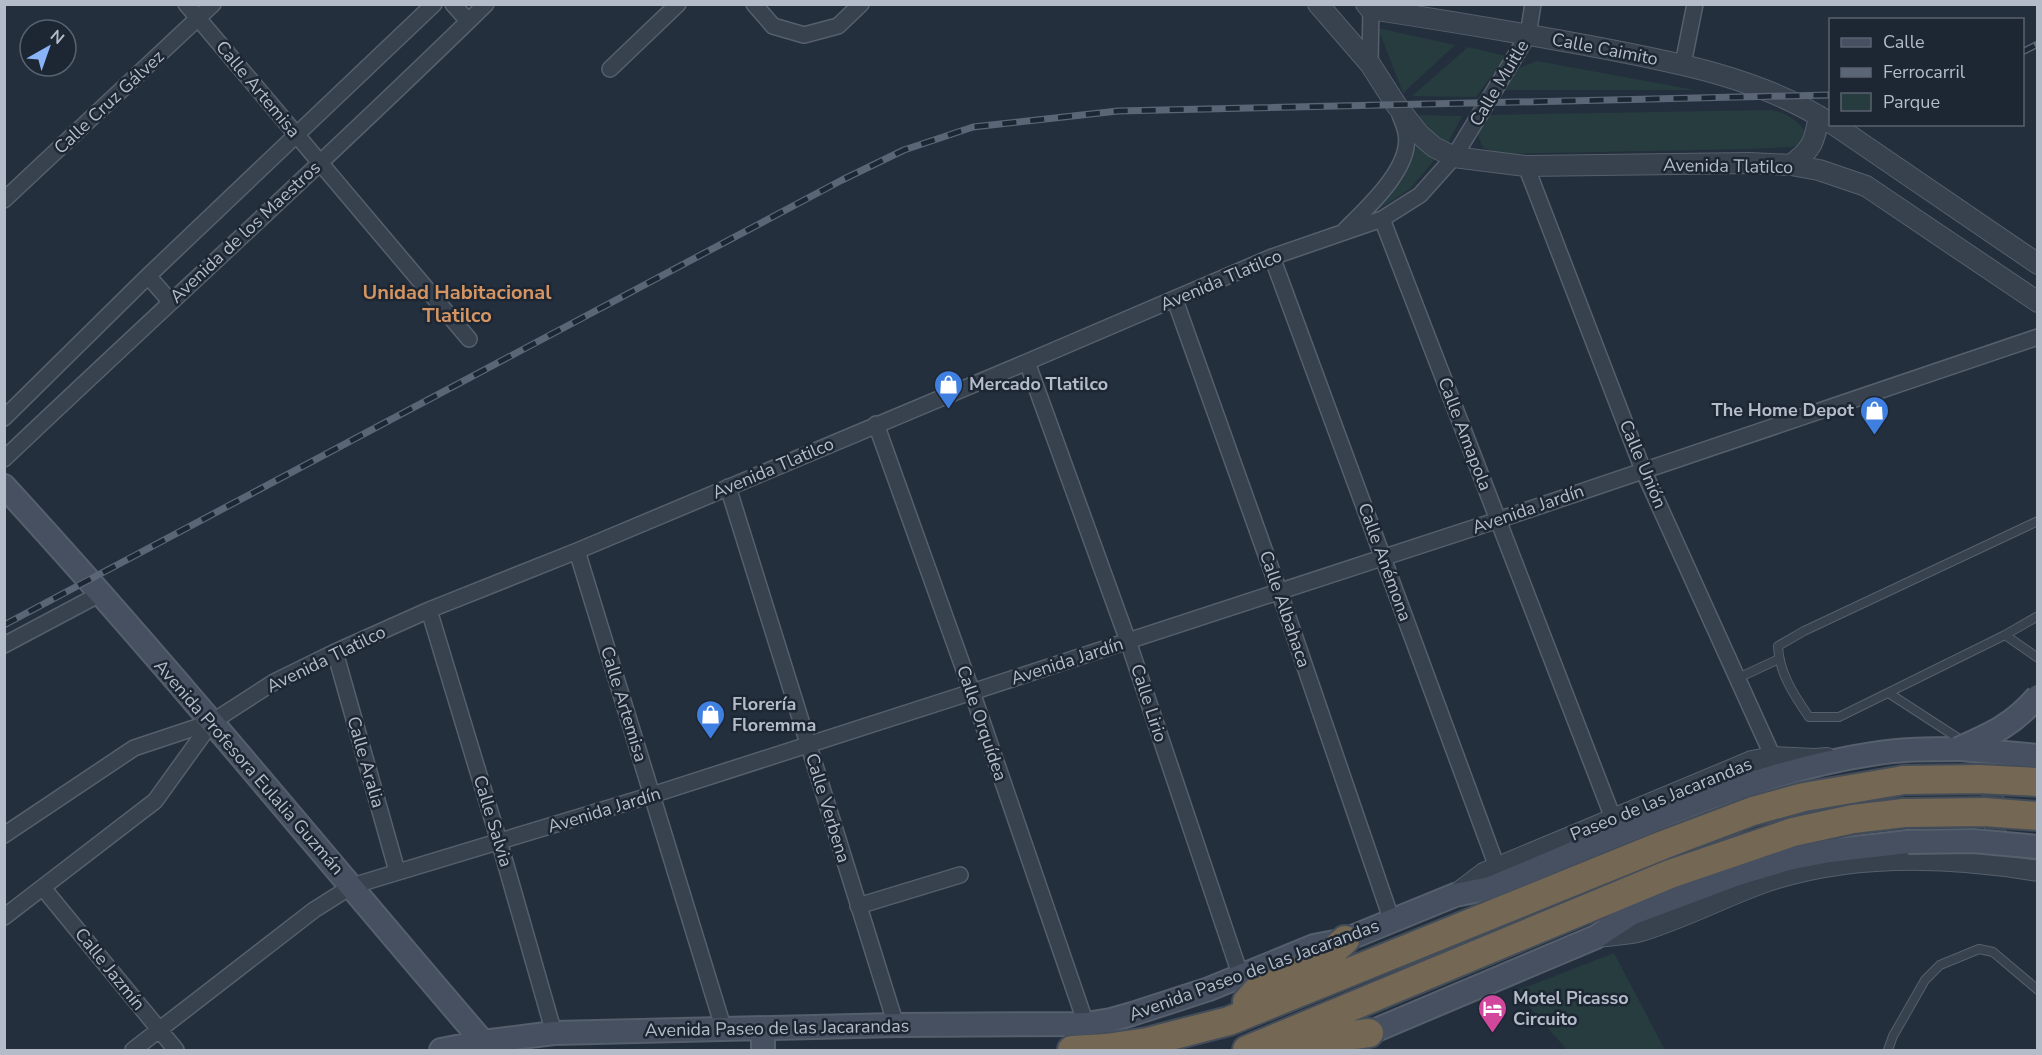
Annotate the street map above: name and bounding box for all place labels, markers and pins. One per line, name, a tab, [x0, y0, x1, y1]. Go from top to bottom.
shop icon: Mercado Tlatilco	[932, 368, 964, 410]
place label: Mercado Tlatilco	[969, 372, 1108, 396]
shop icon: The Home Depot	[1859, 394, 1891, 436]
place label: The Home Depot	[1712, 398, 1854, 422]
place label: Florería Floremma	[732, 692, 816, 737]
shop icon: Florería Floremma	[695, 698, 727, 740]
place label: Motel Picasso Circuito	[1513, 986, 1629, 1031]
hotel icon: Motel Picasso Circuito	[1476, 992, 1508, 1034]

